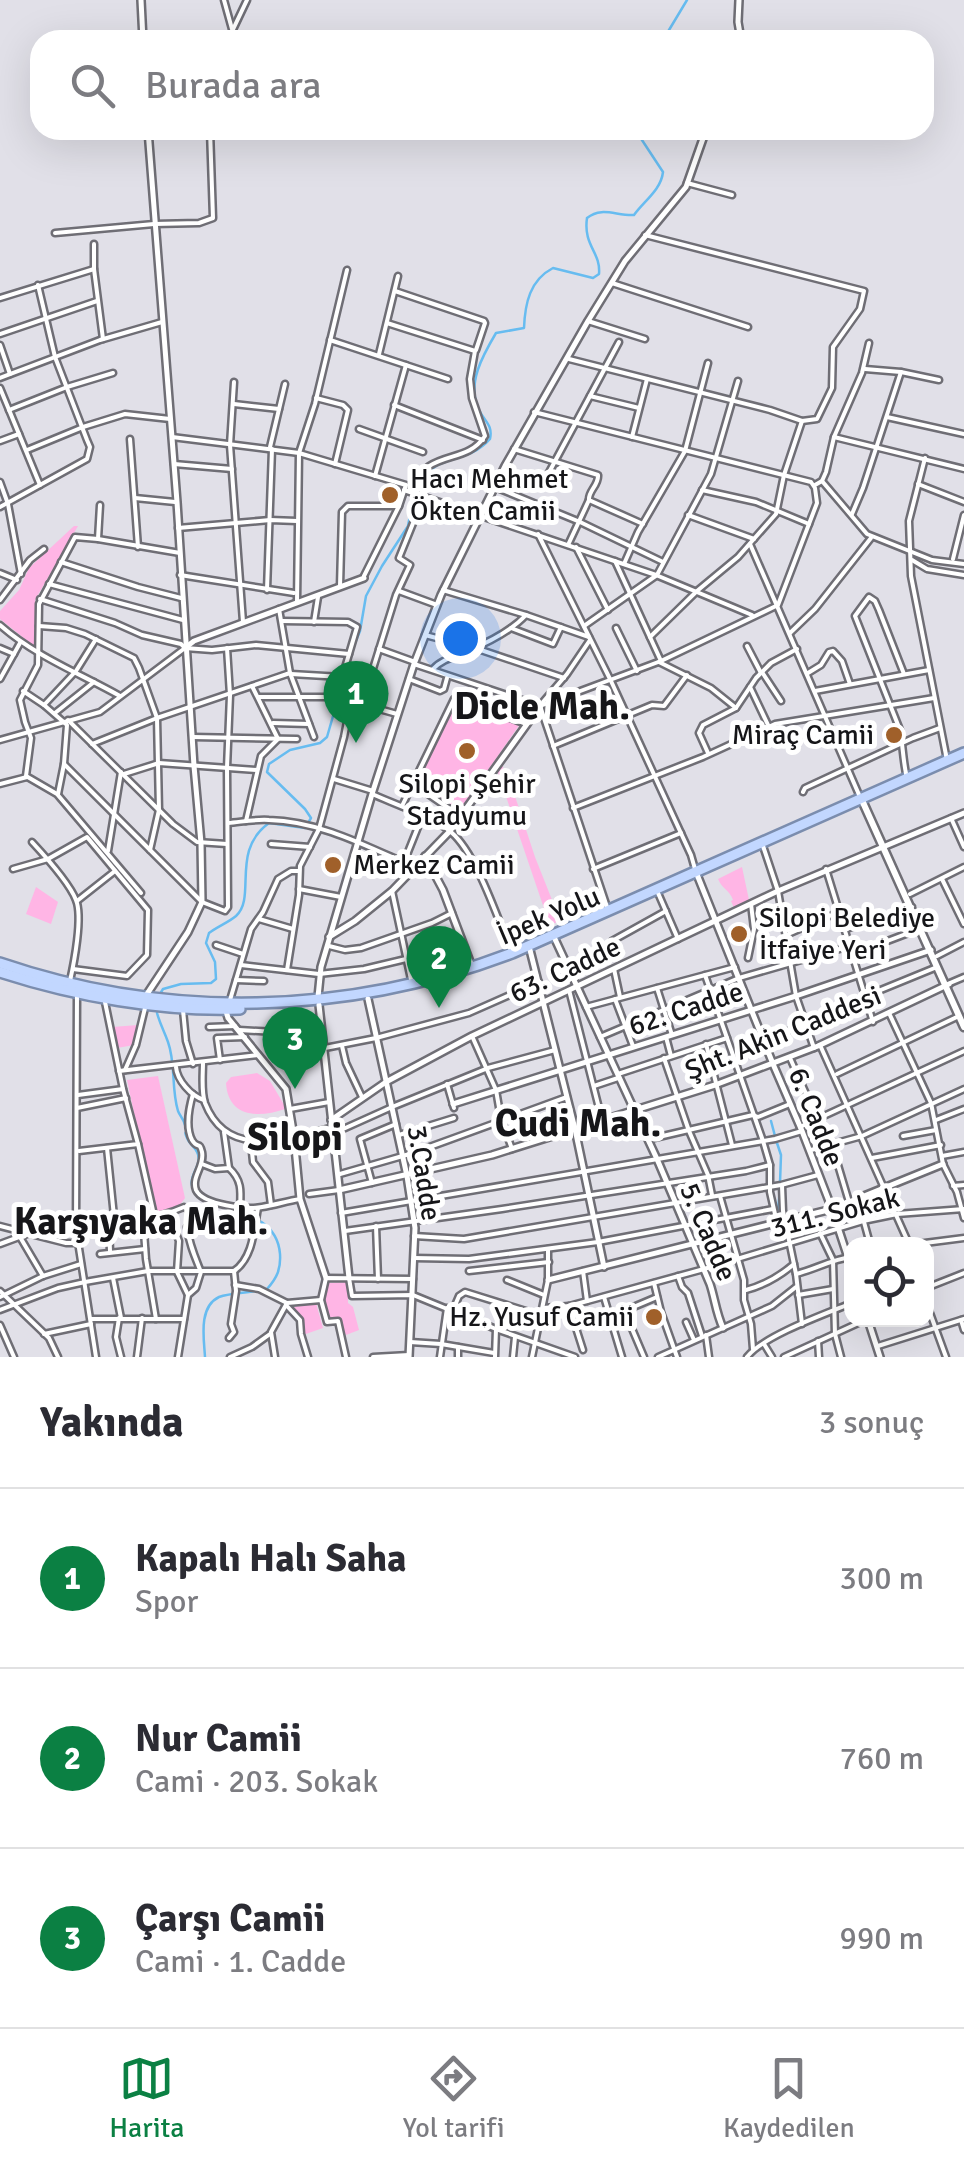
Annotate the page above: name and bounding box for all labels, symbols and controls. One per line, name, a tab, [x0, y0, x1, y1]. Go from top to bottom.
search box	[30, 30, 934, 140]
icon: search	[65, 58, 120, 113]
text: Burada ara	[145, 62, 322, 109]
place label: Hacı Mehmet Ökten Camii	[410, 462, 568, 528]
marker: Hacı Mehmet Ökten Camii	[379, 484, 401, 506]
your location	[435, 613, 486, 664]
pin: 1	[324, 660, 388, 743]
district label: Dicle Mah.	[454, 683, 630, 730]
place label: Miraç Camii	[732, 718, 874, 752]
marker: Miraç Camii	[883, 724, 905, 746]
marker: Silopi Şehir Stadyumu	[456, 740, 478, 762]
place label: Silopi Şehir Stadyumu	[399, 767, 536, 833]
place label: Merkez Camii	[353, 848, 515, 882]
marker: Merkez Camii	[322, 854, 344, 876]
street label: İpek Yolu	[493, 879, 605, 953]
place label: Silopi Belediye İtfaiye Yeri	[759, 901, 935, 967]
marker: Silopi Belediye İtfaiye Yeri	[728, 923, 750, 945]
pin: 2	[406, 926, 472, 1008]
street label: 63. Cadde	[504, 930, 626, 1010]
street label: 62. Cadde	[625, 975, 747, 1043]
street label: Şht. Akin Caddesi	[680, 978, 886, 1088]
pin: 3	[262, 1006, 328, 1089]
street label: 6. Cadde	[781, 1063, 851, 1171]
district label: Cudi Mah.	[495, 1100, 661, 1147]
district label: Silopi	[247, 1114, 343, 1161]
street label: 3.Cadde	[400, 1123, 448, 1223]
street label: 5. Cadde	[672, 1178, 744, 1286]
street label: 311. Sokak	[767, 1181, 903, 1245]
district label: Karşıyaka Mah.	[14, 1198, 268, 1245]
map controls	[844, 1237, 934, 1327]
button: locate	[844, 1237, 934, 1327]
place label: Hz. Yusuf Camii	[449, 1300, 634, 1334]
marker: Hz. Yusuf Camii	[643, 1306, 665, 1328]
text: Yakında	[40, 1397, 184, 1448]
text: 3 sonuç	[819, 1403, 924, 1442]
text: Kapalı Halı Saha	[135, 1535, 407, 1582]
text: 1	[64, 1559, 81, 1598]
text: 300 m	[840, 1559, 924, 1598]
text: Spor	[135, 1582, 198, 1621]
text: Nur Camii	[135, 1715, 302, 1762]
text: 2	[64, 1739, 81, 1778]
text: 760 m	[840, 1739, 924, 1778]
text: Cami · 203. Sokak	[135, 1762, 378, 1801]
text: Çarşı Camii	[135, 1895, 325, 1942]
text: 3	[64, 1919, 81, 1958]
text: 990 m	[840, 1919, 924, 1958]
text: Cami · 1. Cadde	[135, 1942, 346, 1981]
tab: Harita	[109, 2051, 184, 2145]
tab: Yol tarifi	[403, 2051, 505, 2145]
tab: Kaydedilen	[723, 2051, 855, 2145]

